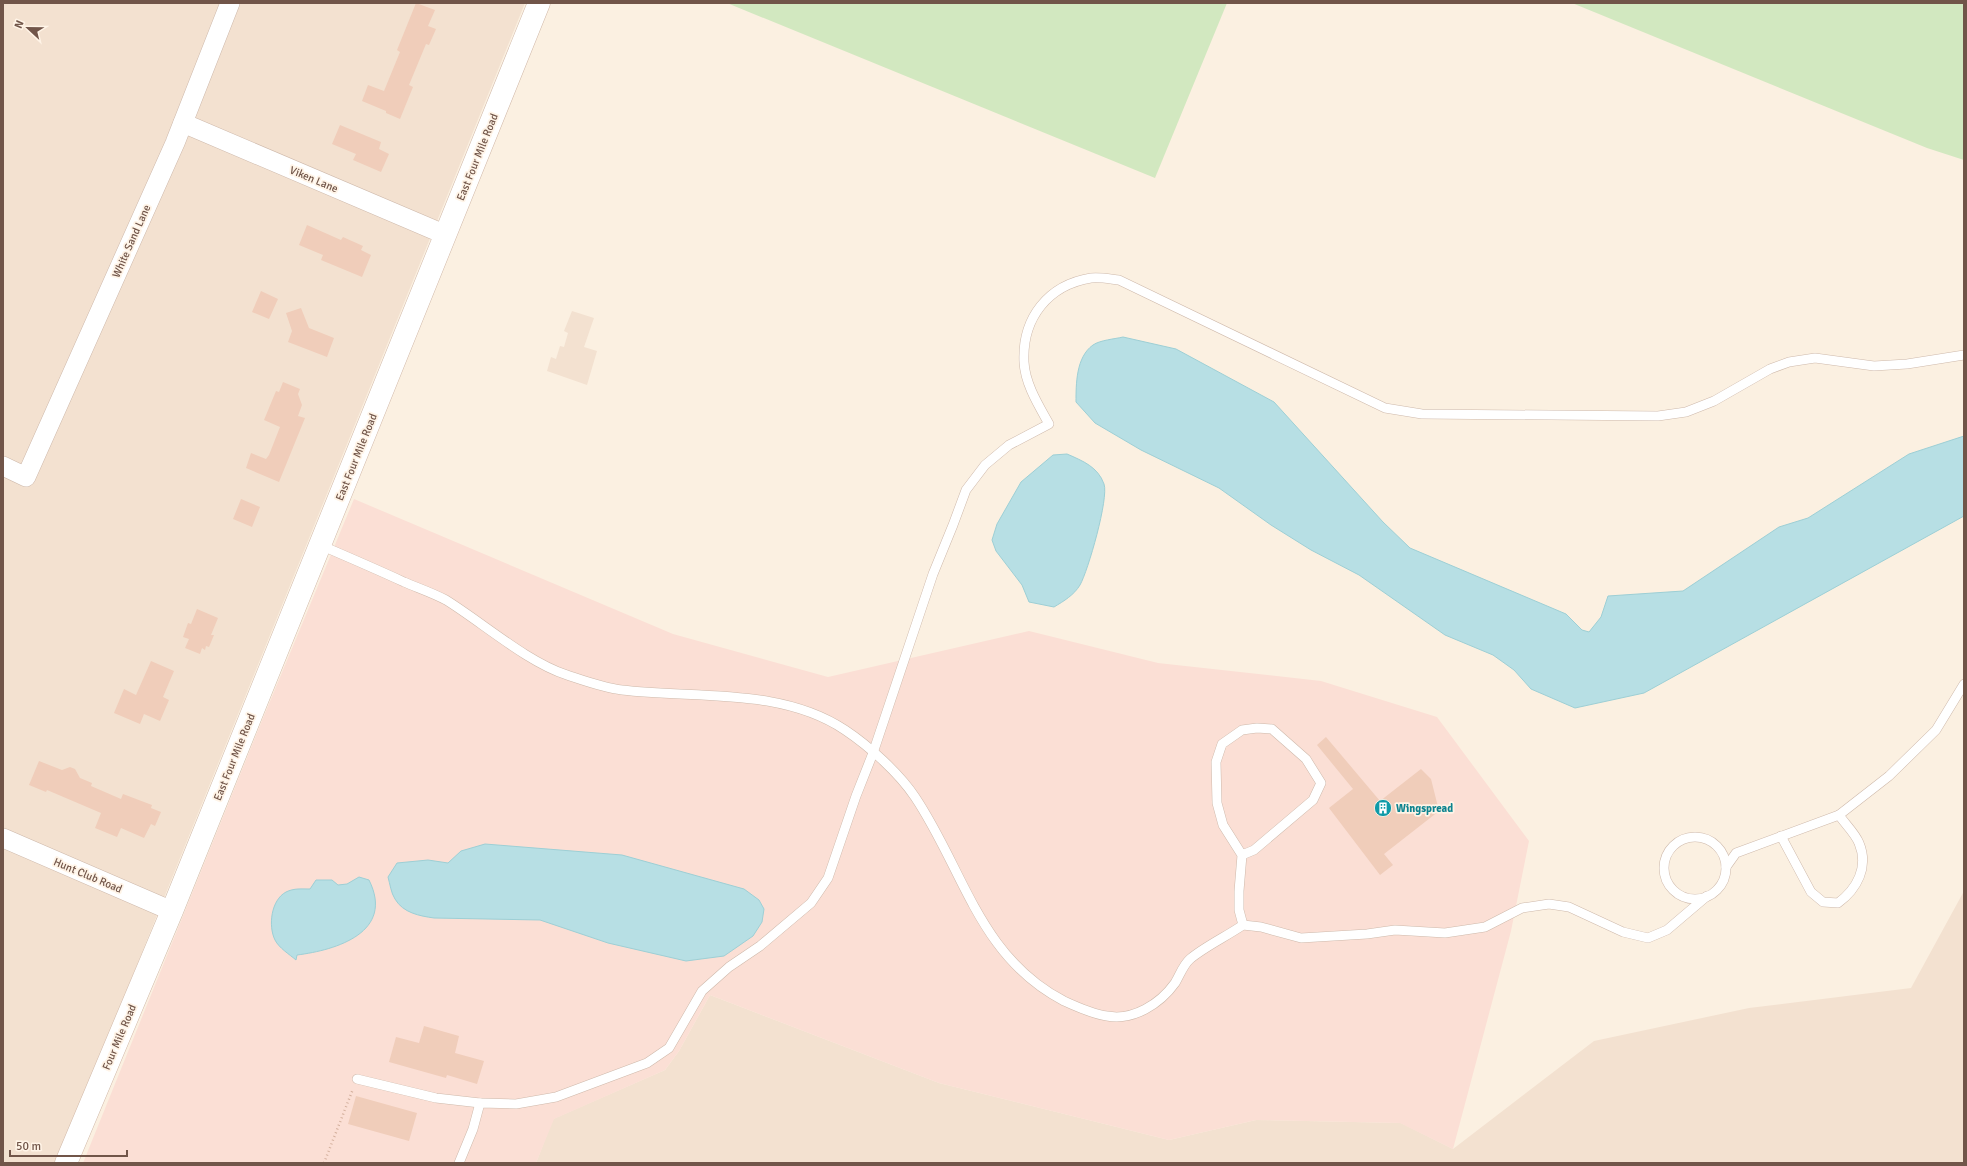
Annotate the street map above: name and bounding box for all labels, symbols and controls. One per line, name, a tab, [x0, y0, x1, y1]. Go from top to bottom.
north arrow	[8, 8, 48, 48]
text: N	[12, 18, 27, 30]
street label: East Four Mile Road	[454, 112, 501, 203]
street label: Viken Lane	[288, 163, 340, 195]
street label: White Sand Lane	[110, 203, 153, 280]
street label: East Four Mile Road	[333, 412, 380, 503]
street label: East Four Mile Road	[211, 712, 258, 803]
building icon: Wingspread	[1373, 798, 1393, 818]
place label: Wingspread	[1396, 802, 1453, 815]
street label: Hunt Club Road	[52, 855, 124, 896]
street label: Four Mile Road	[100, 1002, 139, 1072]
scale bar	[10, 1132, 127, 1158]
text: 50 m	[16, 1139, 41, 1154]

